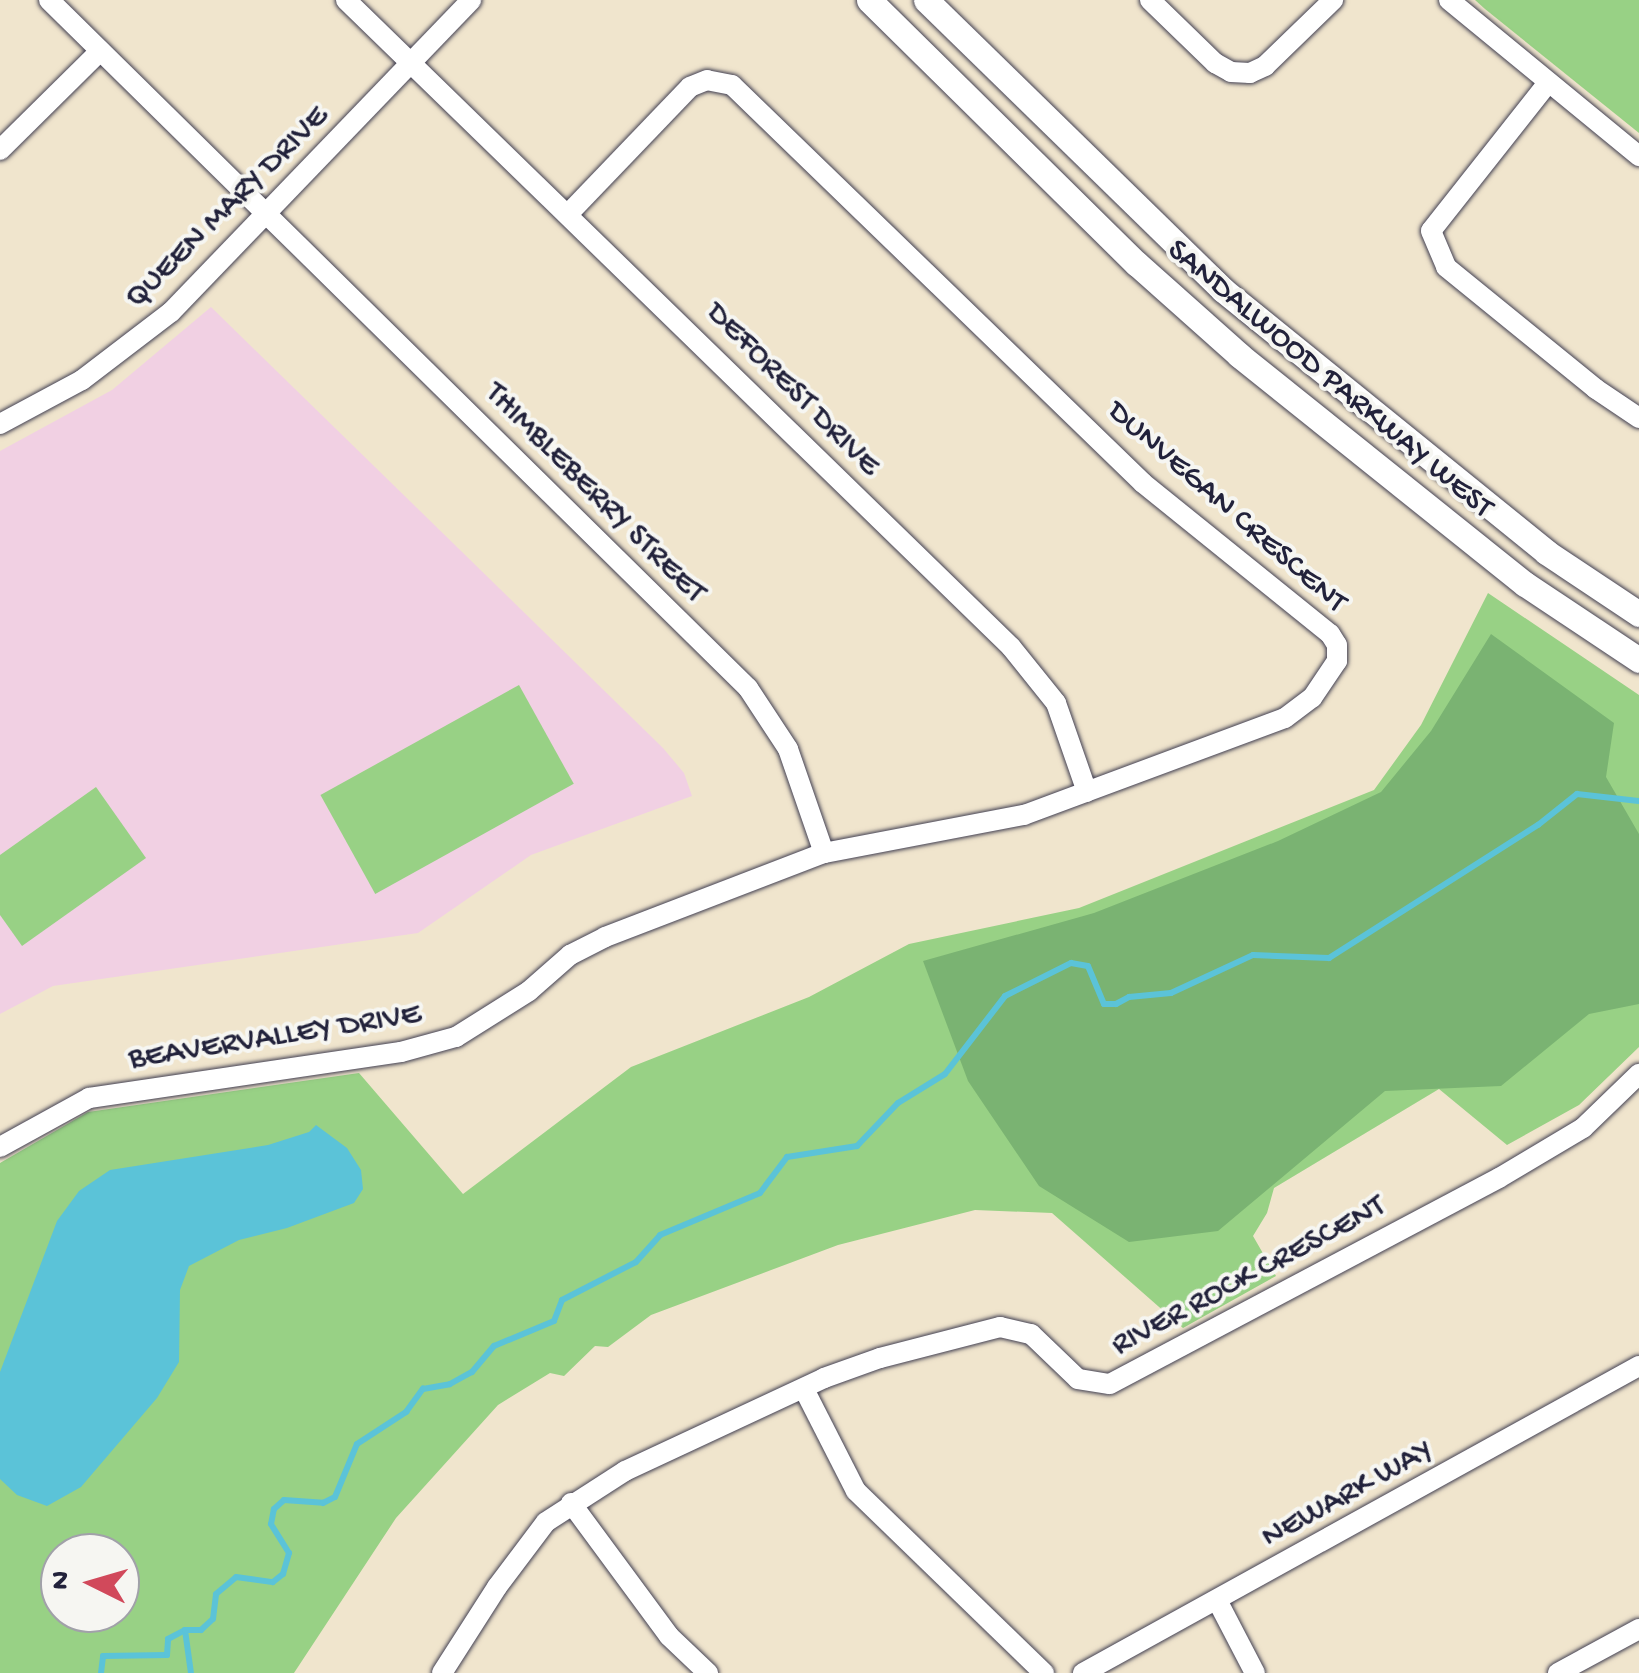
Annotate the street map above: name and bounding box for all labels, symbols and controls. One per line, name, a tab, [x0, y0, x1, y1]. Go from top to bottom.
street label: QUEEN MARY DRIVE	[118, 98, 338, 318]
street label: SANDALWOOD PARKWAY WEST	[1158, 232, 1500, 528]
street label: DEFOREST DRIVE	[697, 295, 887, 485]
street label: THIMBLEBERRY STREET	[475, 375, 713, 613]
street label: DUNVEGAN CRESCENT	[1098, 394, 1354, 622]
street label: BEAVERVALLEY DRIVE	[126, 996, 424, 1080]
street label: RIVER ROCK CRESCENT	[1106, 1189, 1392, 1365]
street label: NEWARK WAY	[1256, 1432, 1440, 1558]
north arrow	[40, 1533, 140, 1633]
text: N	[44, 1570, 79, 1591]

